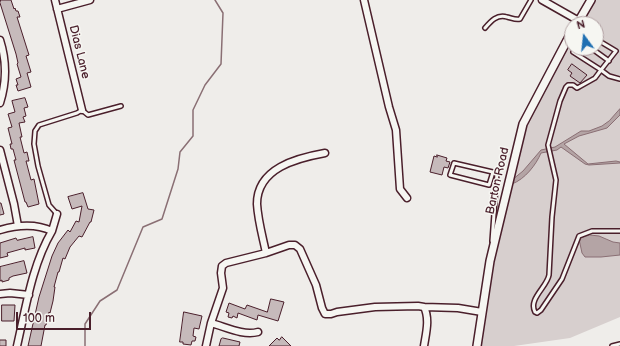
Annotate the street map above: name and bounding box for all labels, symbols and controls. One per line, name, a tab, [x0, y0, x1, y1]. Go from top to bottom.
north arrow	[564, 16, 604, 56]
text: N	[575, 18, 587, 32]
street label: Dias Lane	[65, 24, 93, 80]
street label: Barton Road	[483, 146, 513, 216]
scale bar	[18, 304, 93, 330]
text: 100 m	[23, 311, 55, 326]

